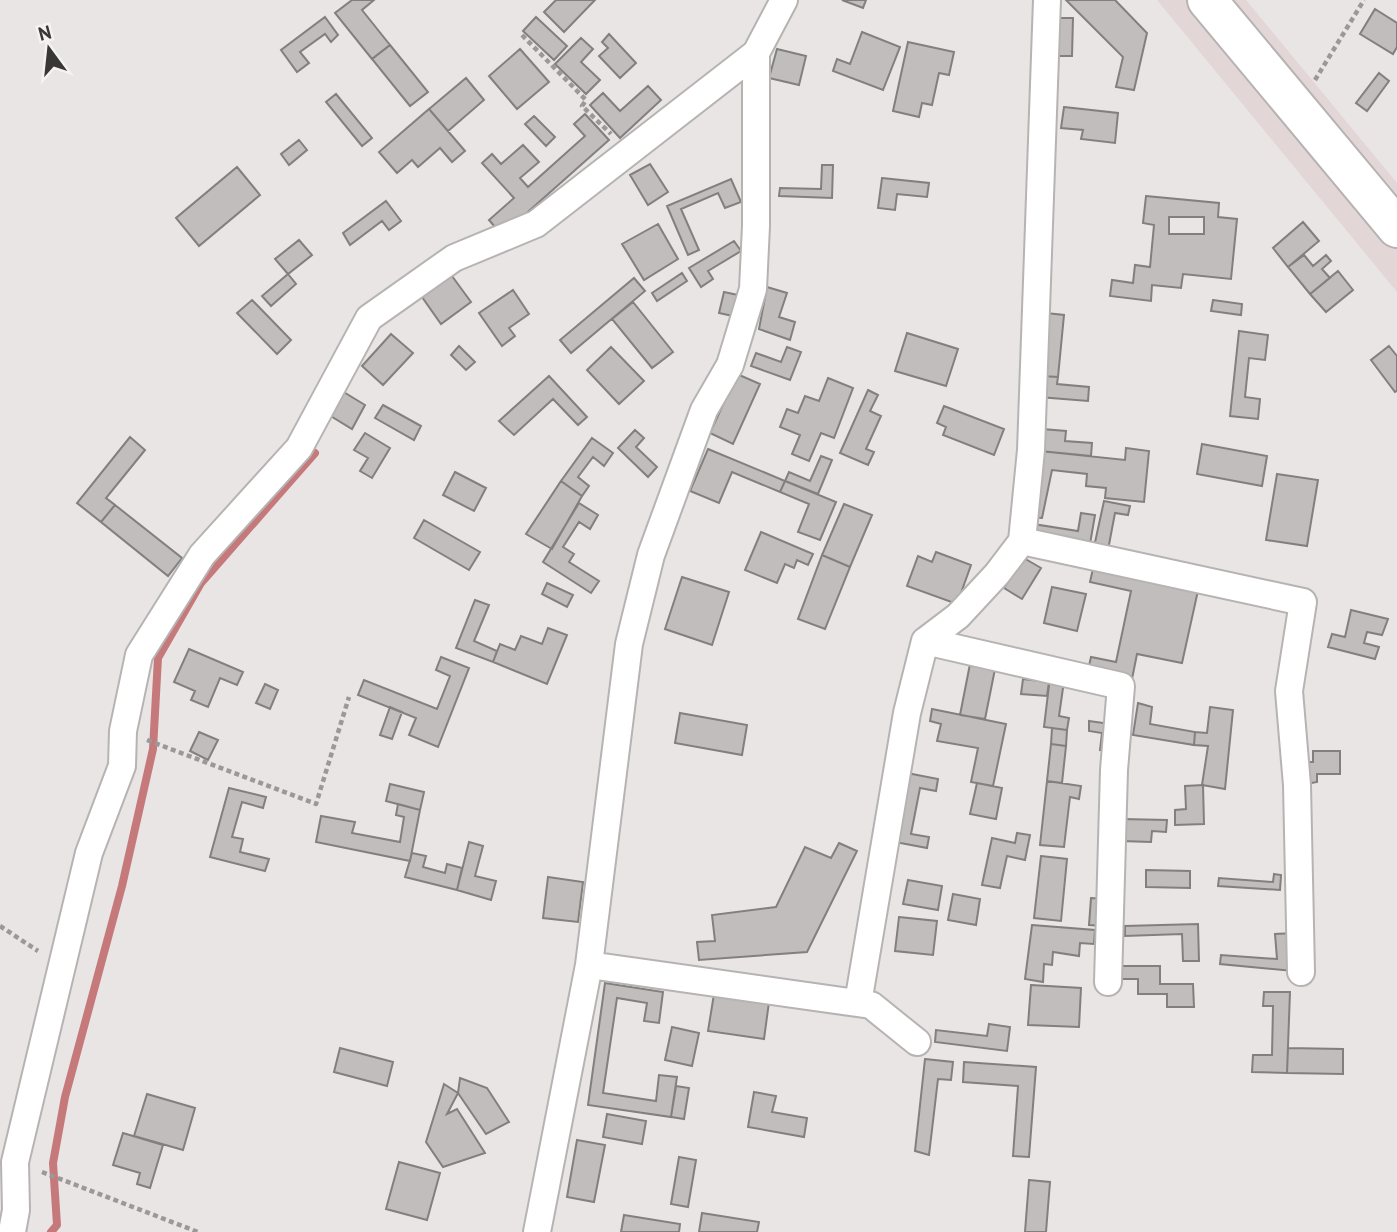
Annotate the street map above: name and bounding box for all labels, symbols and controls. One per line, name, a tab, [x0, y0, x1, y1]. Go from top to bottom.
north arrow	[14, 14, 84, 84]
text: N	[35, 19, 54, 46]

